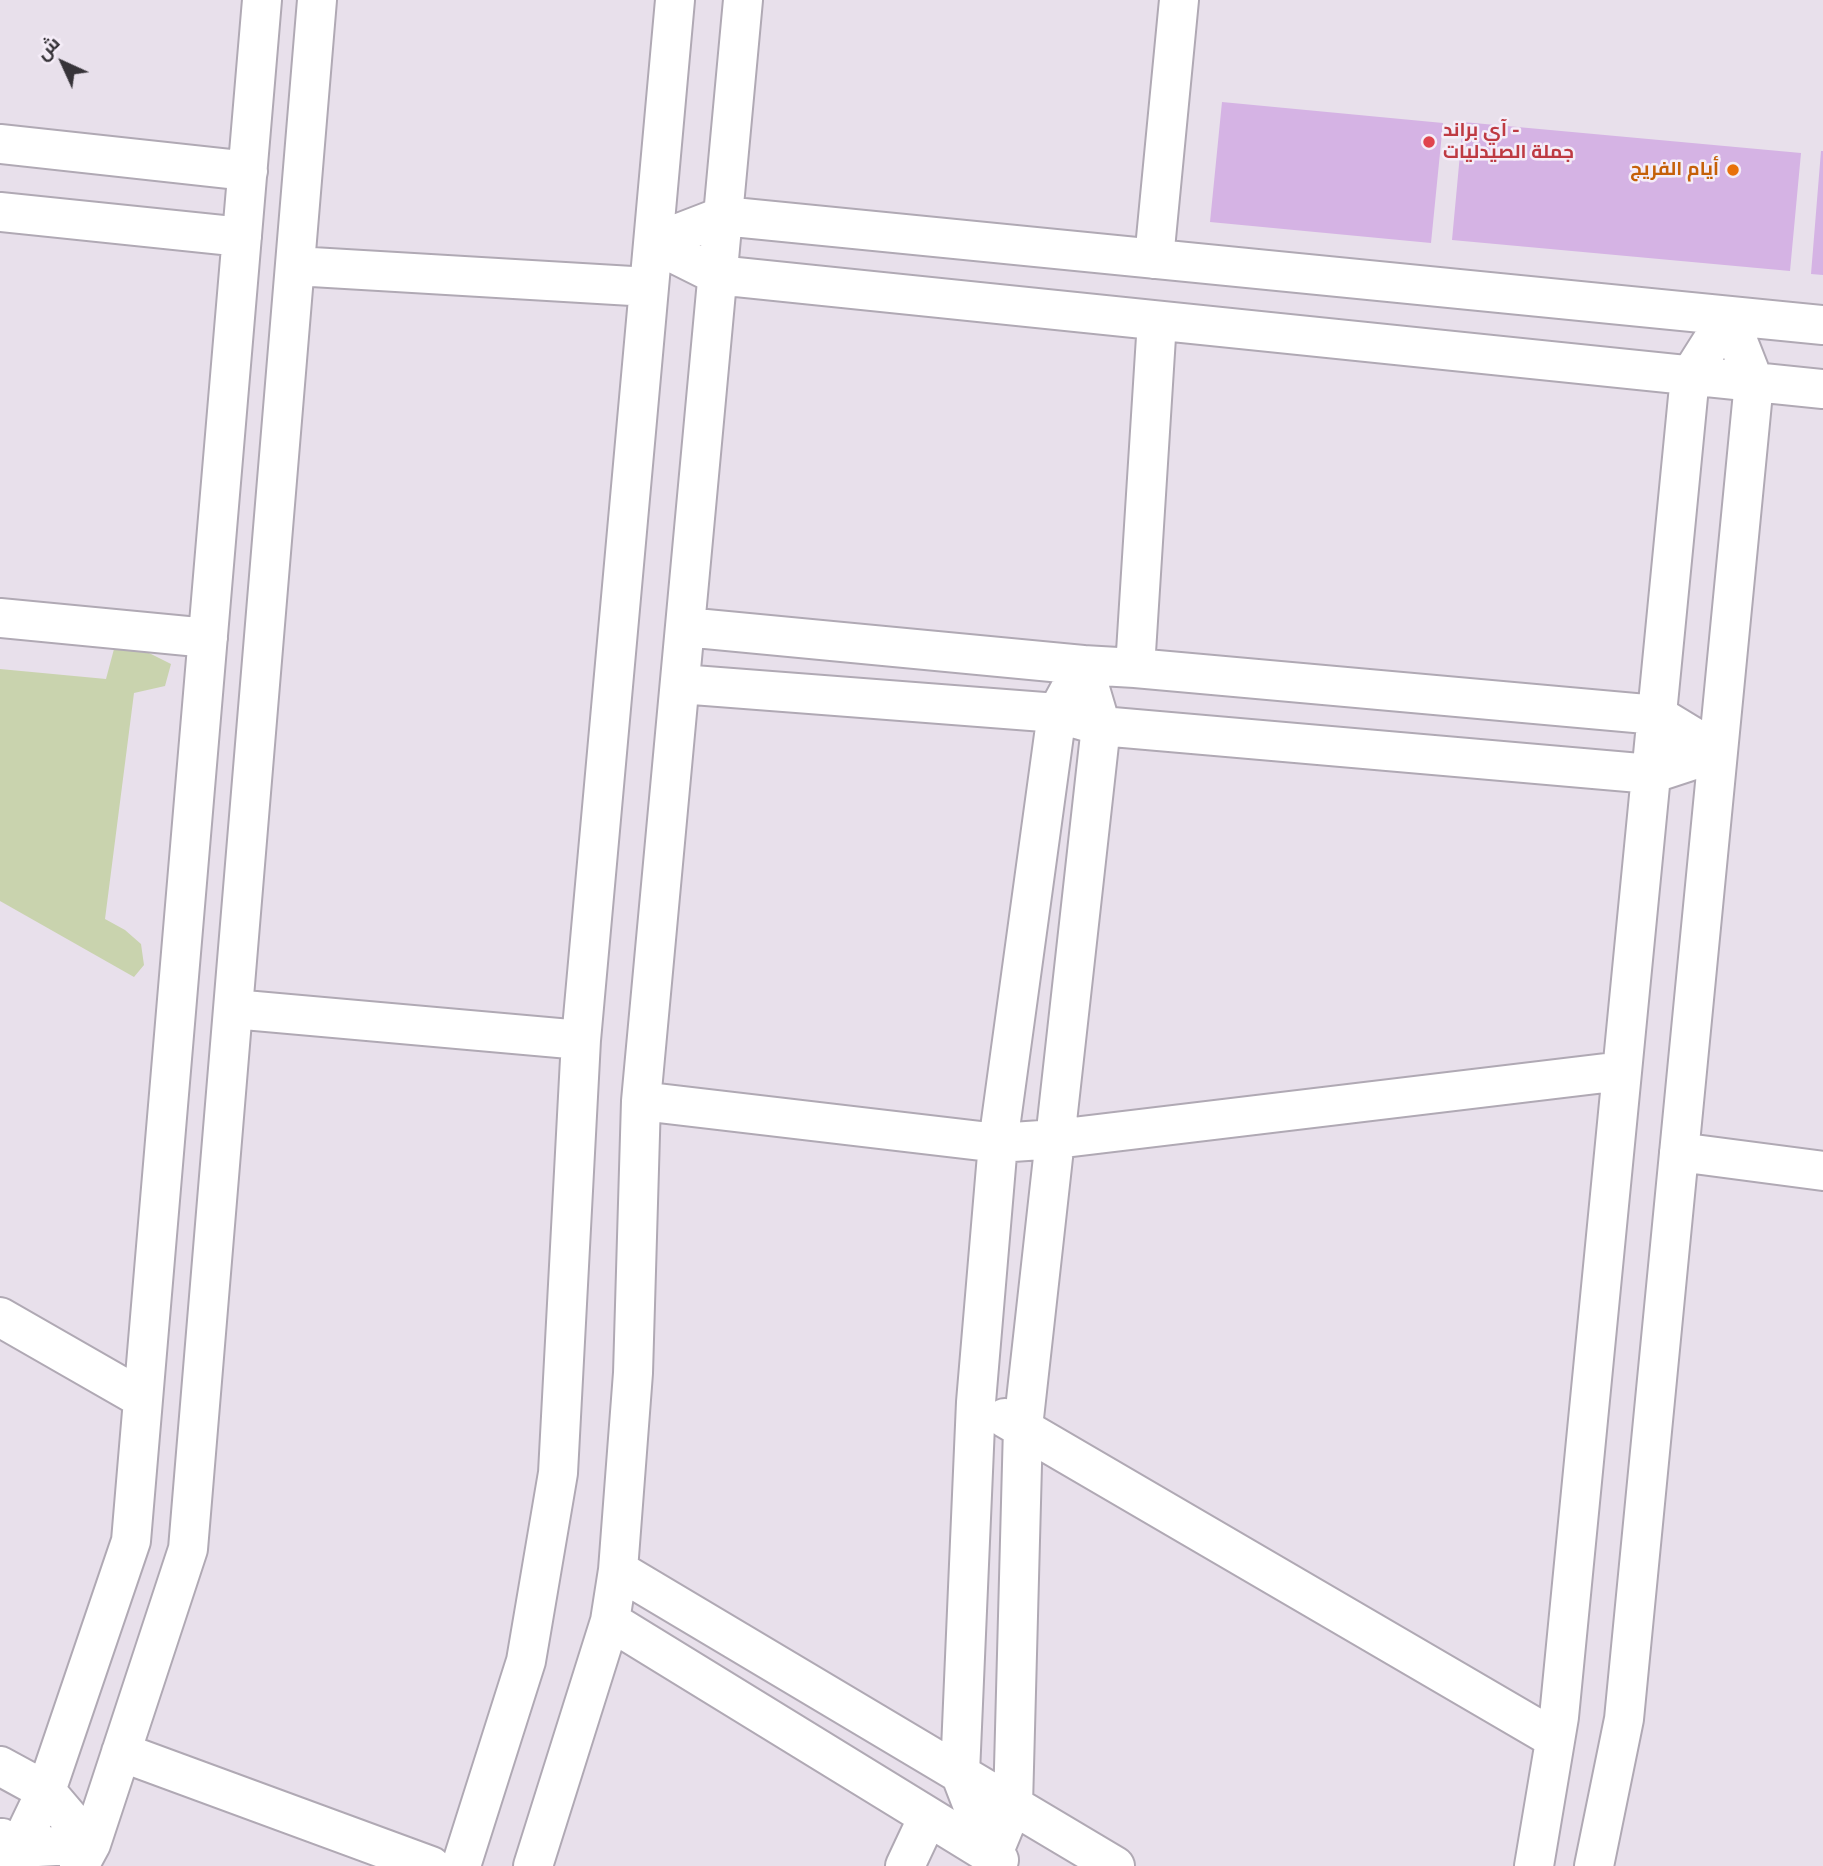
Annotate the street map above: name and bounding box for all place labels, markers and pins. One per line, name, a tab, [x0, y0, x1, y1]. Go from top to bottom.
place label: آي براند - جملة الصيدليات	[1443, 120, 1574, 164]
marker: آي براند - جملة الصيدليات	[1421, 134, 1437, 150]
place label: أيام الفريج	[1630, 159, 1719, 181]
marker: أيام الفريج	[1725, 162, 1741, 178]

